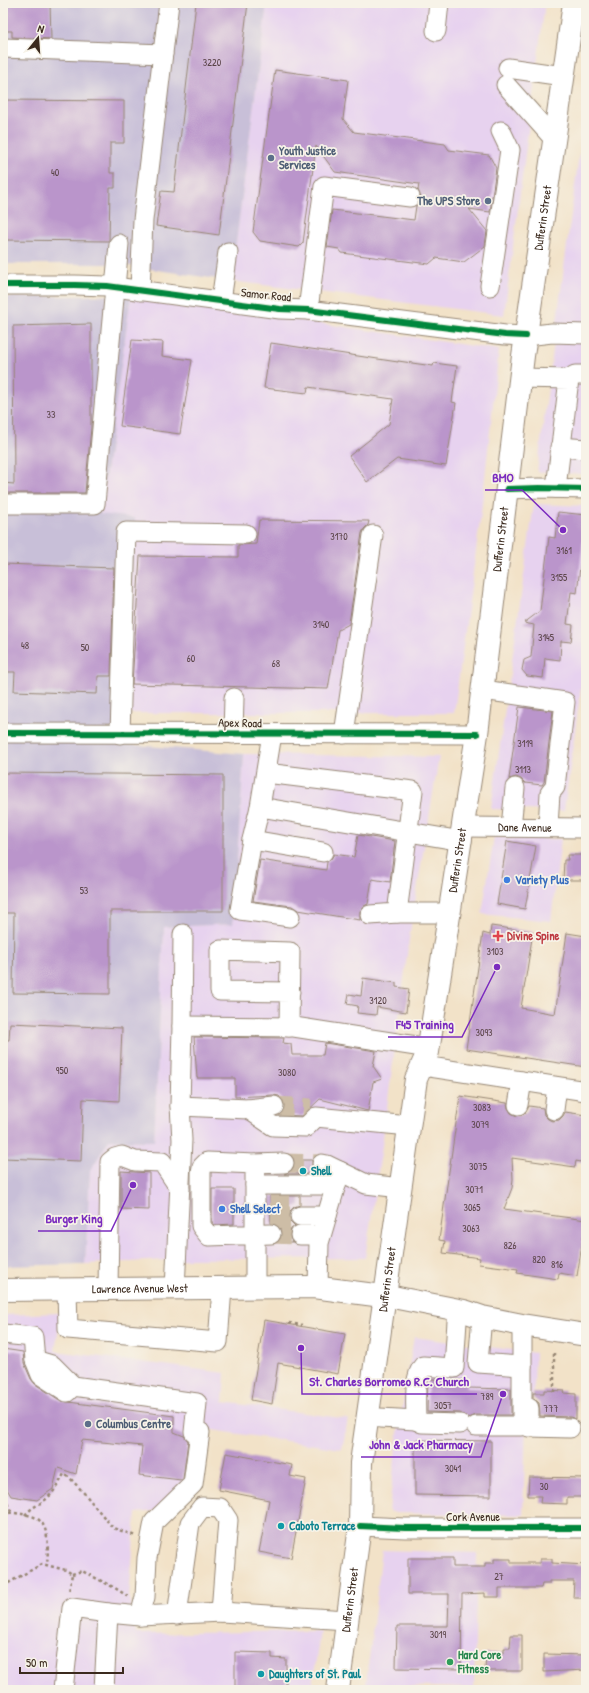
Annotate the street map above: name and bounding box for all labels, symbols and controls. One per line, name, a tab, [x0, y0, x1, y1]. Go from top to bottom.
north arrow	[18, 18, 58, 58]
text: N	[36, 21, 46, 36]
house number: 3220	[203, 56, 222, 69]
place label: Youth Justice Services	[278, 142, 336, 173]
marker: Youth Justice Services	[266, 153, 276, 163]
house number: 40	[51, 166, 60, 179]
street label: Dufferin Street	[529, 184, 556, 251]
place label: The UPS Store	[416, 192, 480, 209]
marker: The UPS Store	[483, 196, 493, 206]
street label: Samor Road	[240, 283, 292, 306]
house number: 33	[47, 408, 56, 421]
callout: BMO	[485, 465, 522, 490]
text: BMO	[492, 468, 515, 486]
street label: Dufferin Street	[488, 505, 513, 572]
house number: 3170	[330, 530, 348, 543]
house number: 3161	[556, 544, 572, 557]
house number: 3155	[551, 571, 568, 584]
house number: 3140	[313, 618, 330, 631]
house number: 3145	[538, 631, 555, 644]
house number: 48	[21, 639, 29, 652]
house number: 50	[81, 641, 90, 654]
house number: 60	[187, 652, 196, 665]
house number: 68	[272, 657, 280, 670]
street label: Apex Road	[218, 714, 262, 731]
house number: 3119	[517, 737, 533, 750]
house number: 3113	[515, 763, 532, 776]
street label: Dane Avenue	[498, 818, 552, 836]
street label: Dufferin Street	[444, 826, 471, 894]
place label: Variety Plus	[515, 871, 569, 889]
marker: Variety Plus	[502, 875, 512, 885]
house number: 53	[80, 884, 89, 897]
place label: Divine Spine	[507, 927, 560, 945]
marker: Divine Spine	[492, 930, 504, 942]
house number: 3103	[486, 945, 504, 958]
house number: 3120	[369, 994, 387, 1007]
callout: F45 Training	[388, 1012, 462, 1037]
text: F45 Training	[395, 1015, 454, 1034]
house number: 3093	[475, 1026, 493, 1039]
house number: 950	[56, 1064, 69, 1077]
house number: 3080	[278, 1066, 296, 1079]
house number: 3083	[473, 1101, 491, 1114]
house number: 3079	[471, 1118, 489, 1131]
house number: 3075	[469, 1160, 488, 1173]
place label: Shell	[311, 1162, 332, 1179]
marker: Shell	[298, 1166, 308, 1176]
house number: 3071	[465, 1183, 483, 1196]
place label: Shell Select	[230, 1200, 281, 1217]
house number: 3065	[463, 1201, 481, 1214]
marker: Shell Select	[217, 1204, 227, 1214]
callout: Burger King	[38, 1206, 111, 1231]
text: Burger King	[45, 1209, 103, 1228]
house number: 3063	[462, 1222, 480, 1235]
house number: 826	[504, 1239, 517, 1252]
street label: Dufferin Street	[374, 1245, 400, 1313]
house number: 820	[532, 1253, 546, 1266]
house number: 816	[551, 1258, 563, 1271]
street label: Lawrence Avenue West	[92, 1279, 189, 1297]
callout: St. Charles Borromeo R.C. Church	[302, 1369, 477, 1394]
text: St. Charles Borromeo R.C. Church	[309, 1372, 469, 1390]
house number: 789	[481, 1390, 494, 1403]
house number: 3057	[434, 1399, 452, 1412]
house number: 777	[544, 1402, 558, 1415]
place label: Columbus Centre	[96, 1415, 171, 1432]
marker: Columbus Centre	[83, 1419, 93, 1429]
callout: John & Jack Pharmacy	[361, 1432, 481, 1457]
text: John & Jack Pharmacy	[369, 1435, 473, 1454]
house number: 3041	[445, 1462, 462, 1475]
house number: 30	[540, 1480, 549, 1493]
street label: Cork Avenue	[446, 1508, 500, 1525]
place label: Caboto Terrace	[289, 1517, 356, 1534]
marker: Caboto Terrace	[276, 1521, 286, 1531]
street label: Dufferin Street	[337, 1565, 362, 1633]
house number: 27	[494, 1570, 504, 1583]
house number: 3019	[430, 1628, 446, 1641]
place label: Hard Core Fitness	[457, 1646, 501, 1677]
scale bar	[20, 1649, 123, 1675]
text: 50 m	[26, 1654, 47, 1671]
marker: Hard Core Fitness	[445, 1657, 455, 1667]
place label: Daughters of St. Paul	[269, 1665, 362, 1683]
marker: Daughters of St. Paul	[256, 1669, 266, 1679]

